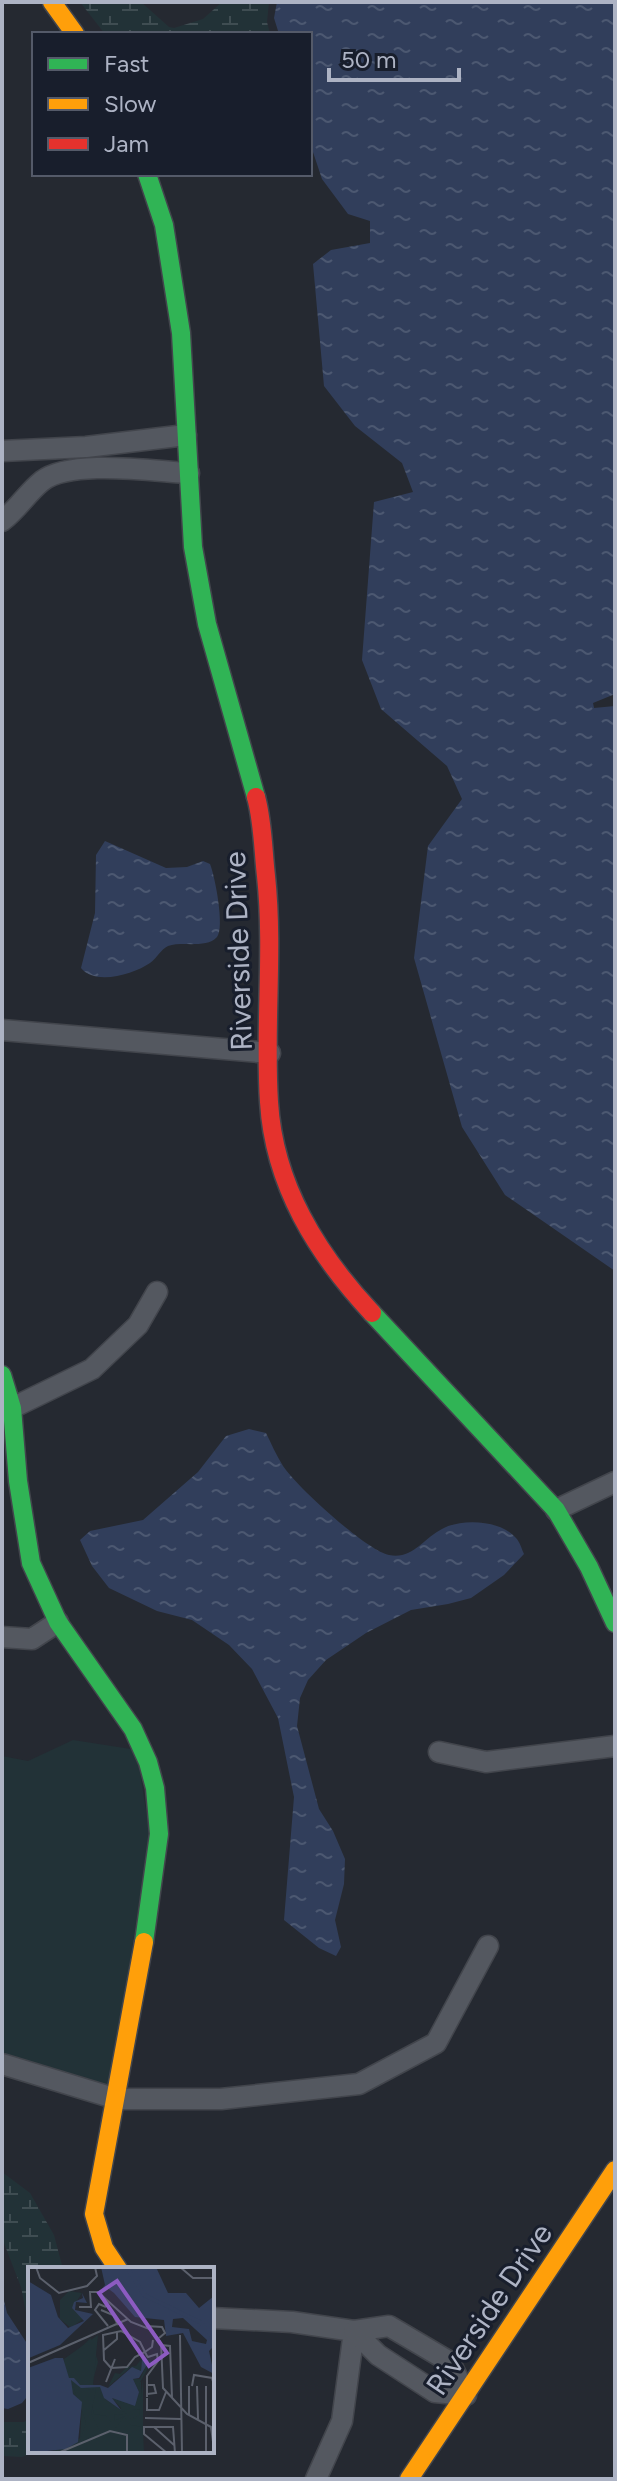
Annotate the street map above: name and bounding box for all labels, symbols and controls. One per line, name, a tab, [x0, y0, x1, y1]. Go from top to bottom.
legend	[32, 32, 312, 176]
scale bar	[329, 32, 459, 82]
text: 50 m	[341, 45, 397, 74]
text: Fast	[104, 49, 149, 78]
text: Slow	[104, 89, 157, 118]
text: Jam	[104, 129, 149, 158]
street label: Riverside Drive	[216, 851, 260, 1051]
street label: Riverside Drive	[418, 2216, 560, 2402]
inset map	[28, 2267, 214, 2453]

